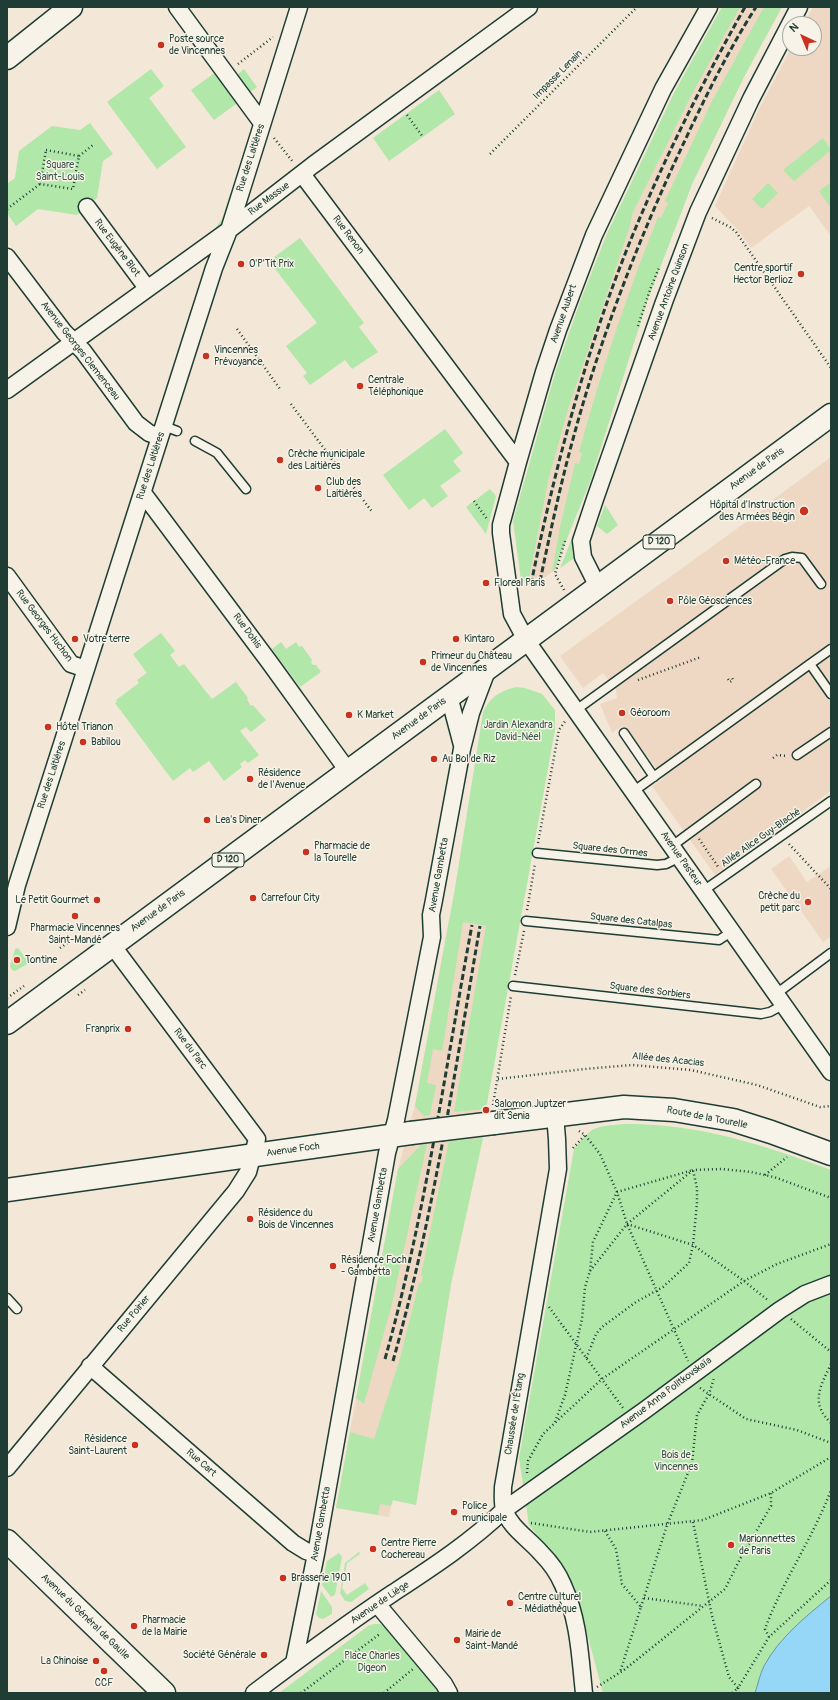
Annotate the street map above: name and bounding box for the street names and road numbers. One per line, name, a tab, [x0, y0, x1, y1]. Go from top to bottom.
street label: Impasse Lenain	[531, 48, 585, 102]
street label: Rue des Laitières	[234, 123, 268, 193]
street label: Rue Massue	[246, 180, 292, 218]
street label: Rue Renon	[330, 213, 366, 257]
street label: Rue Eugène Blot	[92, 217, 142, 279]
street label: Avenue Antoine Quinson	[646, 242, 692, 342]
street label: Avenue Aubert	[548, 283, 580, 345]
street label: Avenue Georges Clemenceau	[38, 299, 122, 403]
street label: Rue des Laitières	[134, 431, 168, 501]
street label: Avenue de Paris	[727, 445, 787, 493]
road number: D 120	[643, 535, 675, 549]
street label: Rue Georges Huchon	[13, 588, 75, 664]
street label: Rue Dohis	[230, 611, 264, 651]
street label: Avenue de Paris	[389, 695, 449, 743]
street label: Rue des Laitières	[35, 740, 69, 810]
street label: Allée Alice Guy-Blaché	[719, 806, 803, 870]
street label: Avenue Pasteur	[658, 829, 704, 889]
street label: Avenue Gambetta	[427, 837, 451, 913]
street label: Square des Ormes	[572, 840, 648, 860]
road number: D 120	[212, 853, 244, 867]
street label: Avenue de Paris	[128, 887, 188, 935]
street label: Square des Catalpas	[589, 911, 673, 931]
street label: Square des Sorbiers	[609, 980, 691, 1002]
street label: Rue du Parc	[171, 1026, 209, 1072]
street label: Allée des Acacias	[631, 1050, 705, 1070]
street label: Route de la Tourelle	[666, 1104, 748, 1132]
street label: Avenue Foch	[266, 1140, 320, 1160]
street label: Avenue Gambetta	[366, 1167, 390, 1243]
street label: Rue Poirier	[115, 1293, 153, 1335]
street label: Avenue Anna Politkovskaïa	[618, 1355, 714, 1431]
street label: Chaussée de l'Étang	[503, 1372, 527, 1456]
street label: Rue Cart	[183, 1447, 219, 1479]
street label: Avenue Gambetta	[309, 1486, 333, 1562]
street label: Avenue du Général de Gaulle	[38, 1571, 132, 1663]
street label: Avenue de Liège	[349, 1579, 411, 1627]

